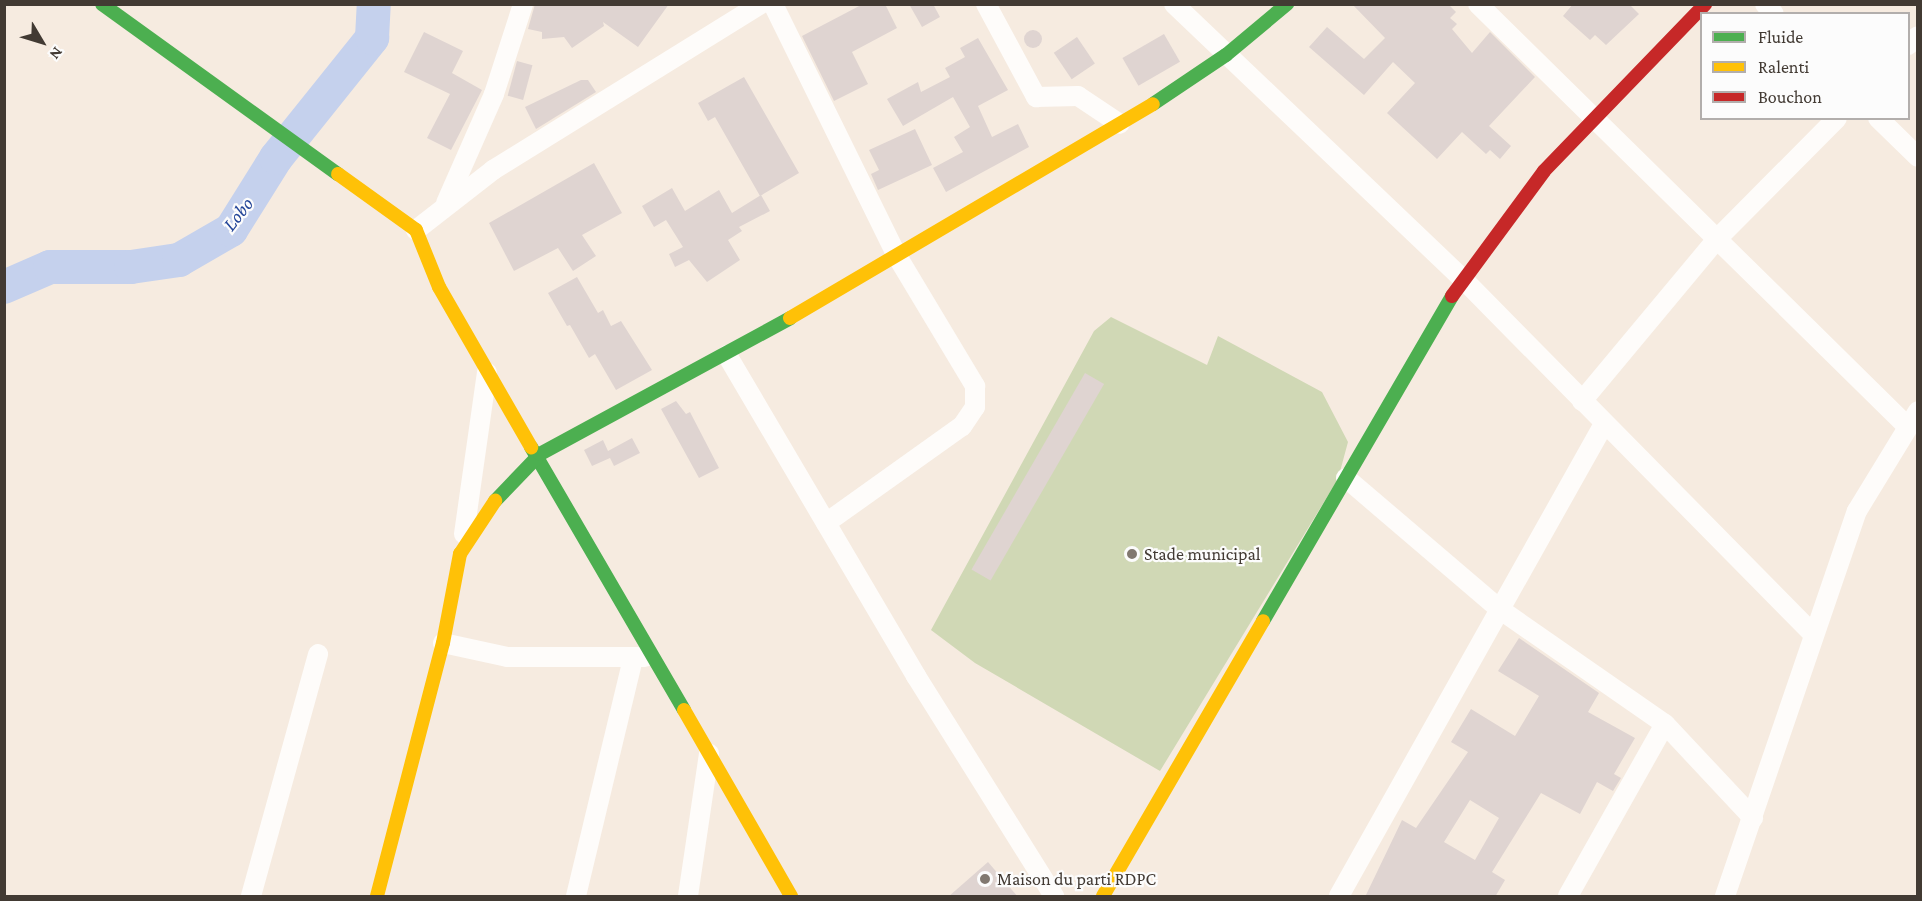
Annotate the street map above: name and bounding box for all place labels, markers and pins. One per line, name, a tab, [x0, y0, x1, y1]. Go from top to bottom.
place label: Stade municipal	[1144, 543, 1260, 565]
marker: Stade municipal	[1125, 547, 1139, 561]
place label: Maison du parti RDPC	[997, 868, 1156, 890]
marker: Maison du parti RDPC	[978, 872, 992, 886]

